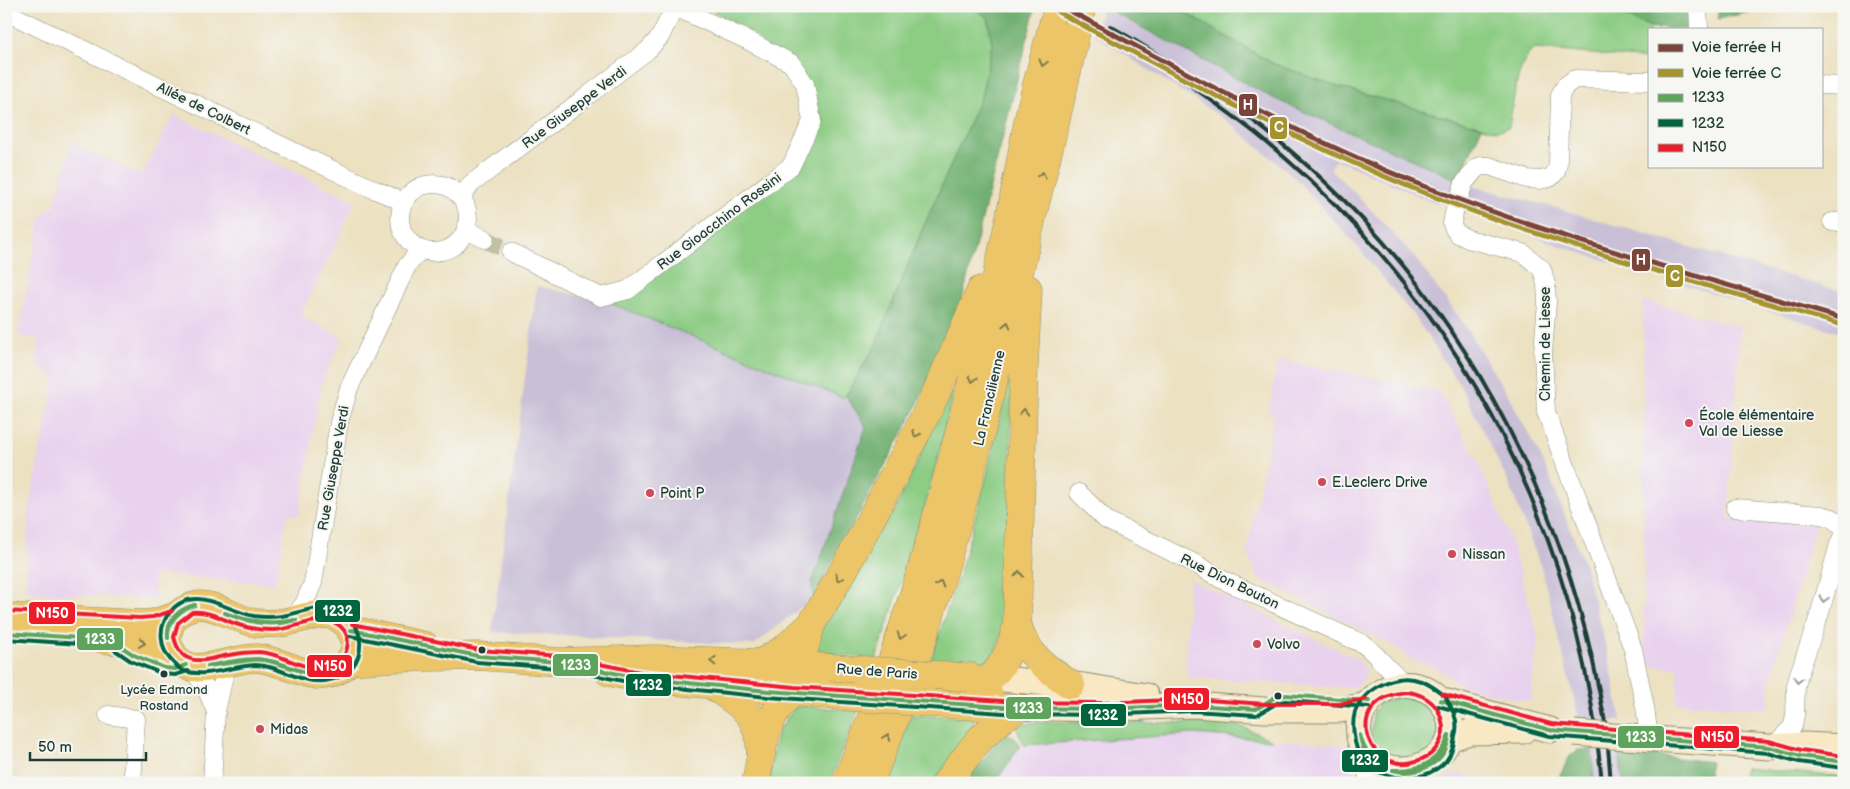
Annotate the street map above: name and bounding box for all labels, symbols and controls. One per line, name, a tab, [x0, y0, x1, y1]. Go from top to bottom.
legend	[1648, 28, 1822, 168]
text: Voie ferrée H	[1692, 38, 1782, 57]
one-way arrow	[1038, 59, 1049, 68]
street label: Rue Giuseppe Verdi	[519, 63, 630, 152]
text: Voie ferrée C	[1692, 64, 1782, 83]
street label: Allée de Colbert	[154, 78, 254, 139]
text: 1233	[1692, 88, 1725, 107]
line badge: H	[1238, 93, 1258, 117]
text: H	[1243, 97, 1253, 114]
text: 1232	[1692, 114, 1725, 133]
line badge: C	[1269, 116, 1288, 140]
text: C	[1274, 119, 1284, 136]
text: N150	[1692, 138, 1727, 157]
street label: Rue Gioacchino Rossini	[654, 169, 785, 274]
one-way arrow	[1037, 172, 1047, 180]
line badge: H	[1631, 248, 1651, 272]
text: H	[1636, 252, 1646, 269]
line badge: C	[1665, 264, 1684, 288]
text: C	[1670, 268, 1680, 285]
street label: Chemin de Liesse	[1537, 287, 1554, 401]
one-way arrow	[1001, 320, 1012, 329]
street label: La Francilienne	[970, 349, 1009, 448]
one-way arrow	[968, 374, 979, 383]
street label: Rue Giuseppe Verdi	[314, 404, 353, 532]
place label: École élémentaire Val de Liesse	[1699, 406, 1814, 440]
one-way arrow	[1018, 407, 1029, 415]
marker: École élémentaire Val de Liesse	[1683, 417, 1695, 429]
one-way arrow	[912, 429, 922, 438]
place label: E.Leclerc Drive	[1332, 474, 1428, 491]
marker: E.Leclerc Drive	[1316, 476, 1328, 488]
place label: Point P	[660, 485, 704, 502]
marker: Point P	[644, 487, 656, 499]
place label: Nissan	[1462, 546, 1506, 563]
marker: Nissan	[1446, 548, 1458, 560]
street label: Rue Dion Bouton	[1178, 550, 1282, 613]
one-way arrow	[1014, 570, 1024, 578]
one-way arrow	[836, 572, 846, 581]
one-way arrow	[934, 580, 944, 589]
one-way arrow	[1820, 594, 1830, 602]
line badge: 1232	[314, 599, 361, 623]
line badge: N150	[28, 601, 76, 625]
text: 1232	[323, 603, 354, 620]
text: N150	[35, 605, 69, 622]
line badge: 1233	[76, 627, 124, 651]
text: 1233	[85, 631, 115, 648]
one-way arrow	[897, 632, 907, 640]
place label: Volvo	[1267, 636, 1300, 653]
one-way arrow	[138, 638, 146, 648]
marker: Volvo	[1251, 638, 1263, 650]
unlabelled marker	[477, 645, 487, 655]
line badge: 1233	[552, 653, 599, 677]
line badge: N150	[306, 654, 353, 678]
one-way arrow	[708, 656, 716, 666]
text: 1233	[561, 657, 591, 674]
text: N150	[313, 658, 347, 675]
street label: Rue de Paris	[836, 660, 918, 683]
marker: Lycée Edmond Rostand	[159, 669, 169, 679]
line badge: 1232	[625, 673, 672, 697]
one-way arrow	[1793, 676, 1803, 685]
text: 1232	[633, 677, 664, 694]
place label: Lycée Edmond Rostand	[120, 682, 208, 714]
line badge: N150	[1163, 687, 1210, 711]
text: N150	[1170, 691, 1204, 708]
unlabelled marker	[1273, 691, 1283, 701]
line badge: 1233	[1005, 696, 1052, 720]
text: 1233	[1013, 700, 1043, 717]
line badge: 1232	[1080, 703, 1127, 727]
text: 1232	[1088, 707, 1119, 724]
place label: Midas	[270, 721, 308, 738]
marker: Midas	[254, 723, 266, 735]
line badge: 1233	[1617, 725, 1665, 749]
line badge: N150	[1693, 725, 1740, 749]
scale bar	[30, 729, 146, 761]
text: 1233	[1626, 729, 1656, 746]
text: N150	[1700, 729, 1734, 746]
one-way arrow	[881, 734, 891, 742]
text: 50 m	[38, 738, 72, 757]
line badge: 1232	[1341, 749, 1389, 773]
text: 1232	[1350, 752, 1381, 769]

